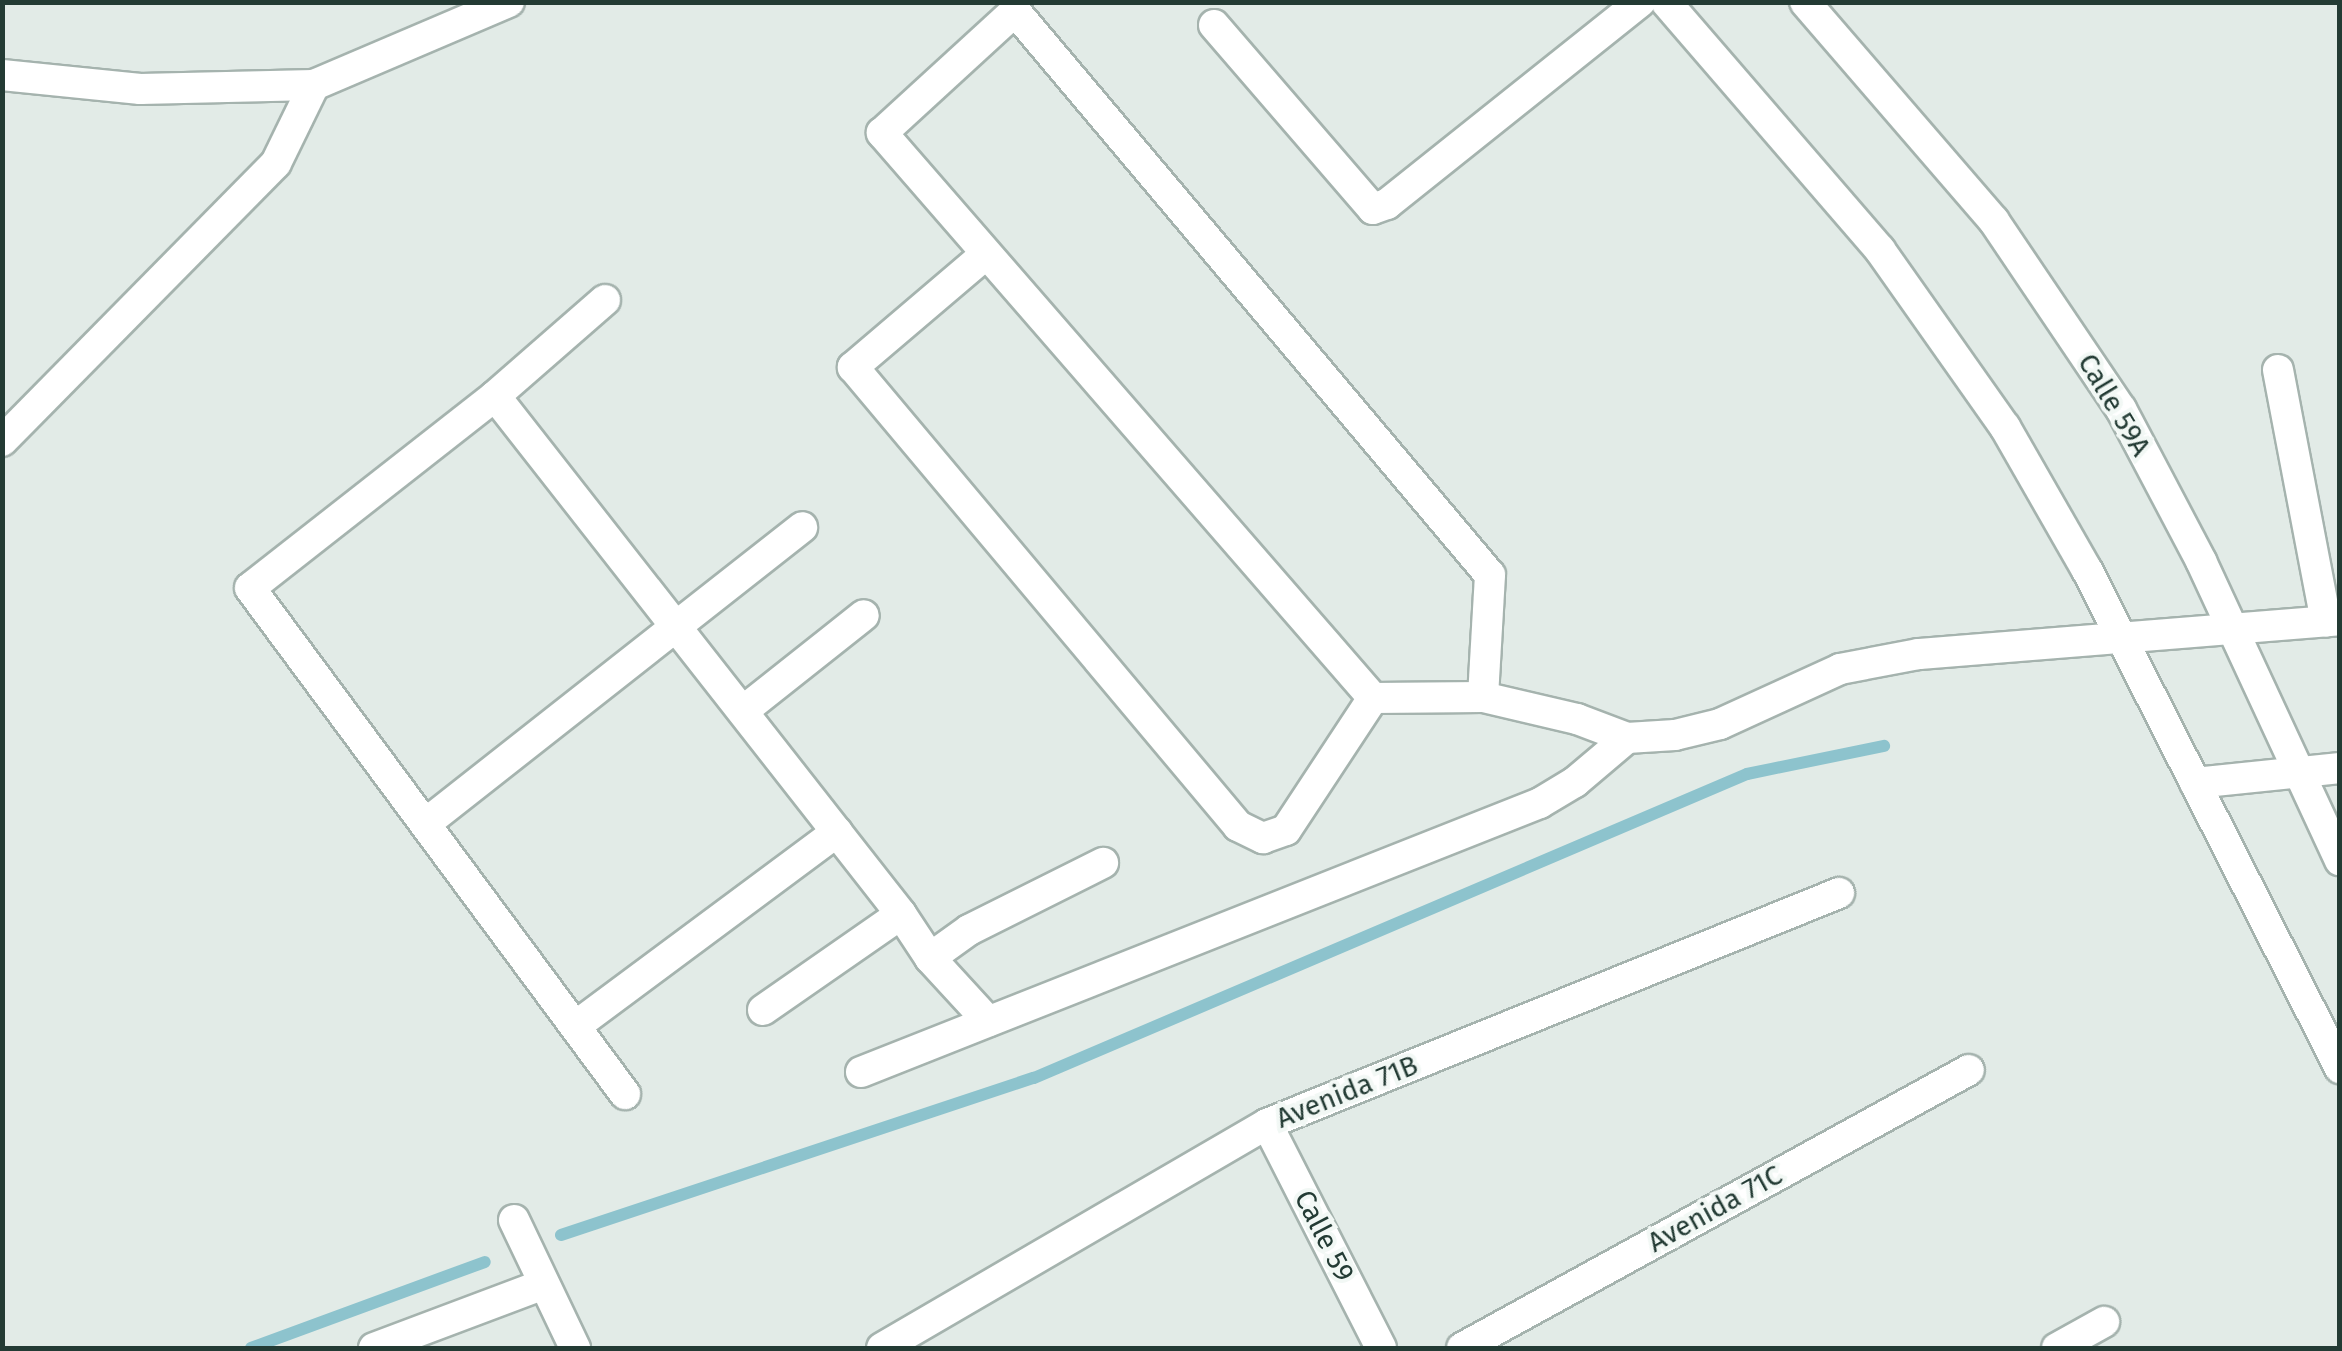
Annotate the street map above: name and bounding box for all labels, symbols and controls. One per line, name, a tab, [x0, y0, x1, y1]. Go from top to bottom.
street label: Calle 59A	[2070, 348, 2158, 462]
street label: Avenida 71B	[1271, 1048, 1423, 1136]
street label: Avenida 71C	[1642, 1158, 1788, 1260]
street label: Calle 59	[1287, 1185, 1361, 1287]

